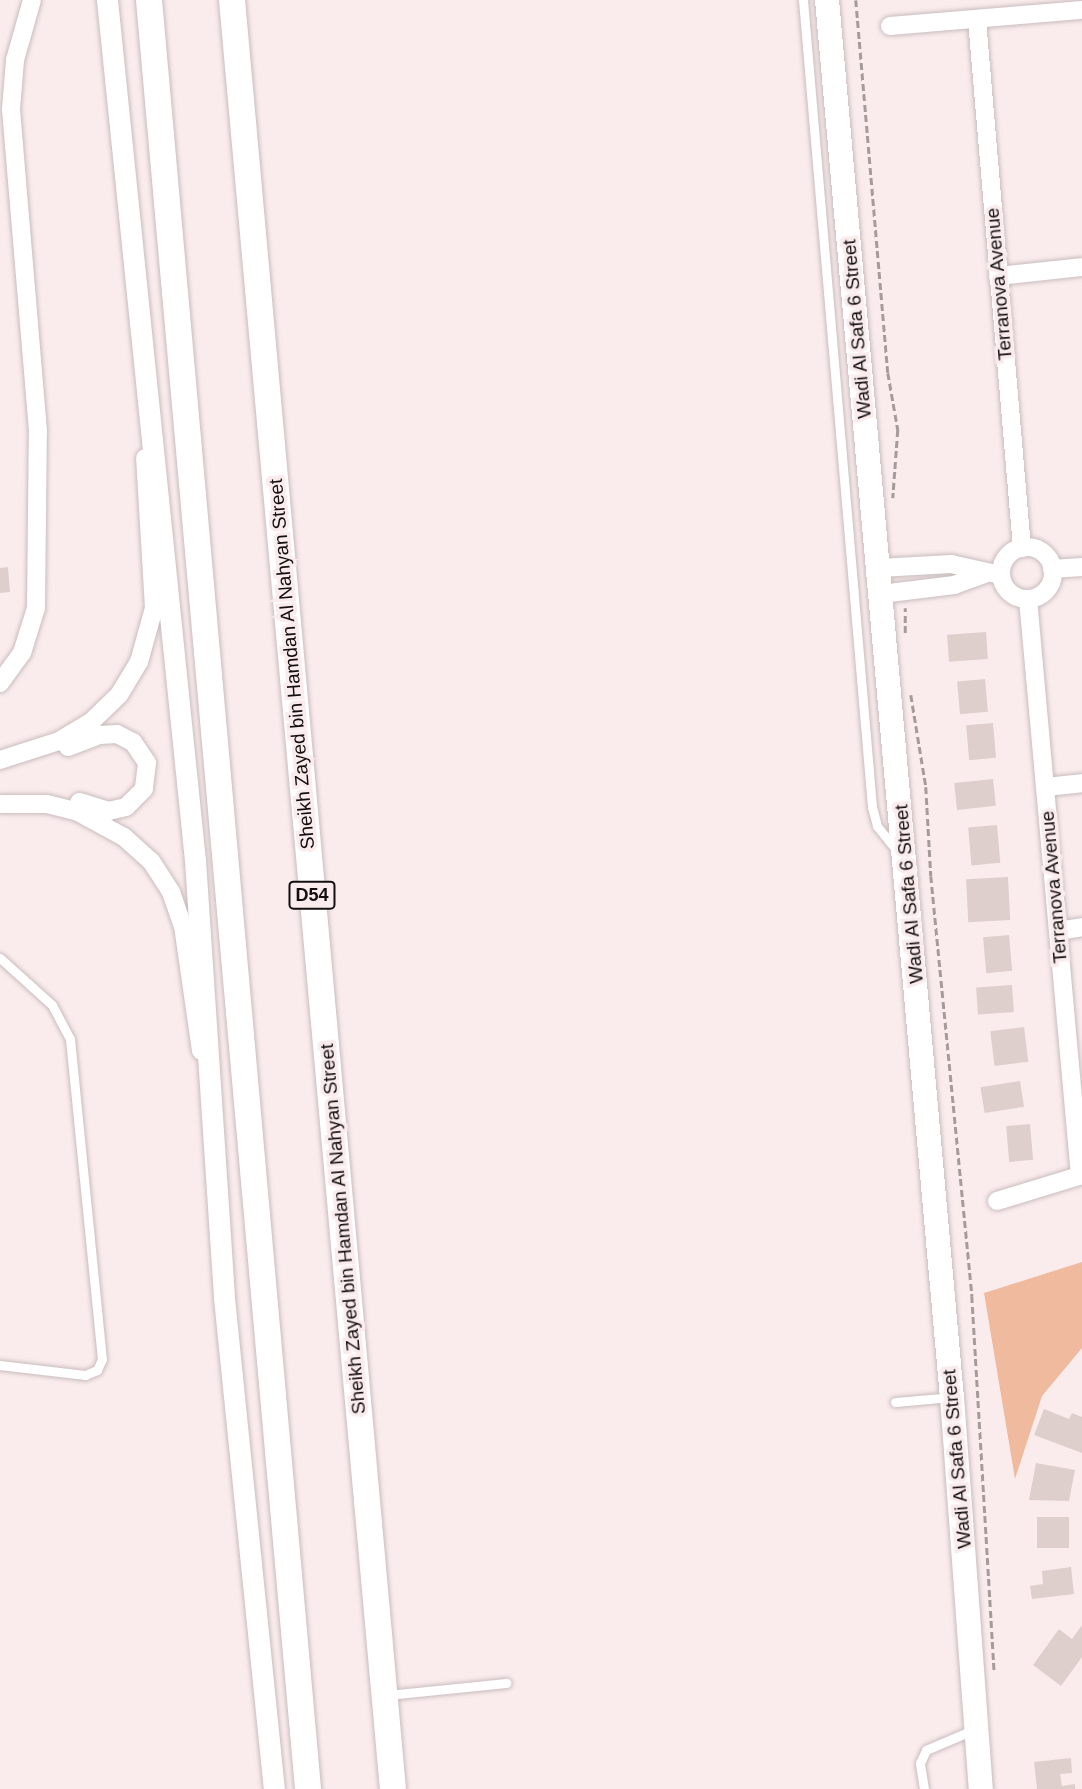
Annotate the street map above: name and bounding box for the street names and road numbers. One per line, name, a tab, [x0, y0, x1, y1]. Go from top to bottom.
street label: Terranova Avenue	[981, 206, 1017, 362]
street label: Wadi Al Safa 6 Street	[838, 238, 876, 420]
street label: Sheikh Zayed bin Hamdan Al Nahyan Street	[264, 477, 320, 851]
street label: Wadi Al Safa 6 Street	[890, 803, 928, 985]
street label: Terranova Avenue	[1036, 809, 1072, 965]
road number: D54	[288, 880, 336, 910]
street label: Sheikh Zayed bin Hamdan Al Nahyan Street	[315, 1042, 371, 1416]
street label: Wadi Al Safa 6 Street	[938, 1368, 976, 1550]

